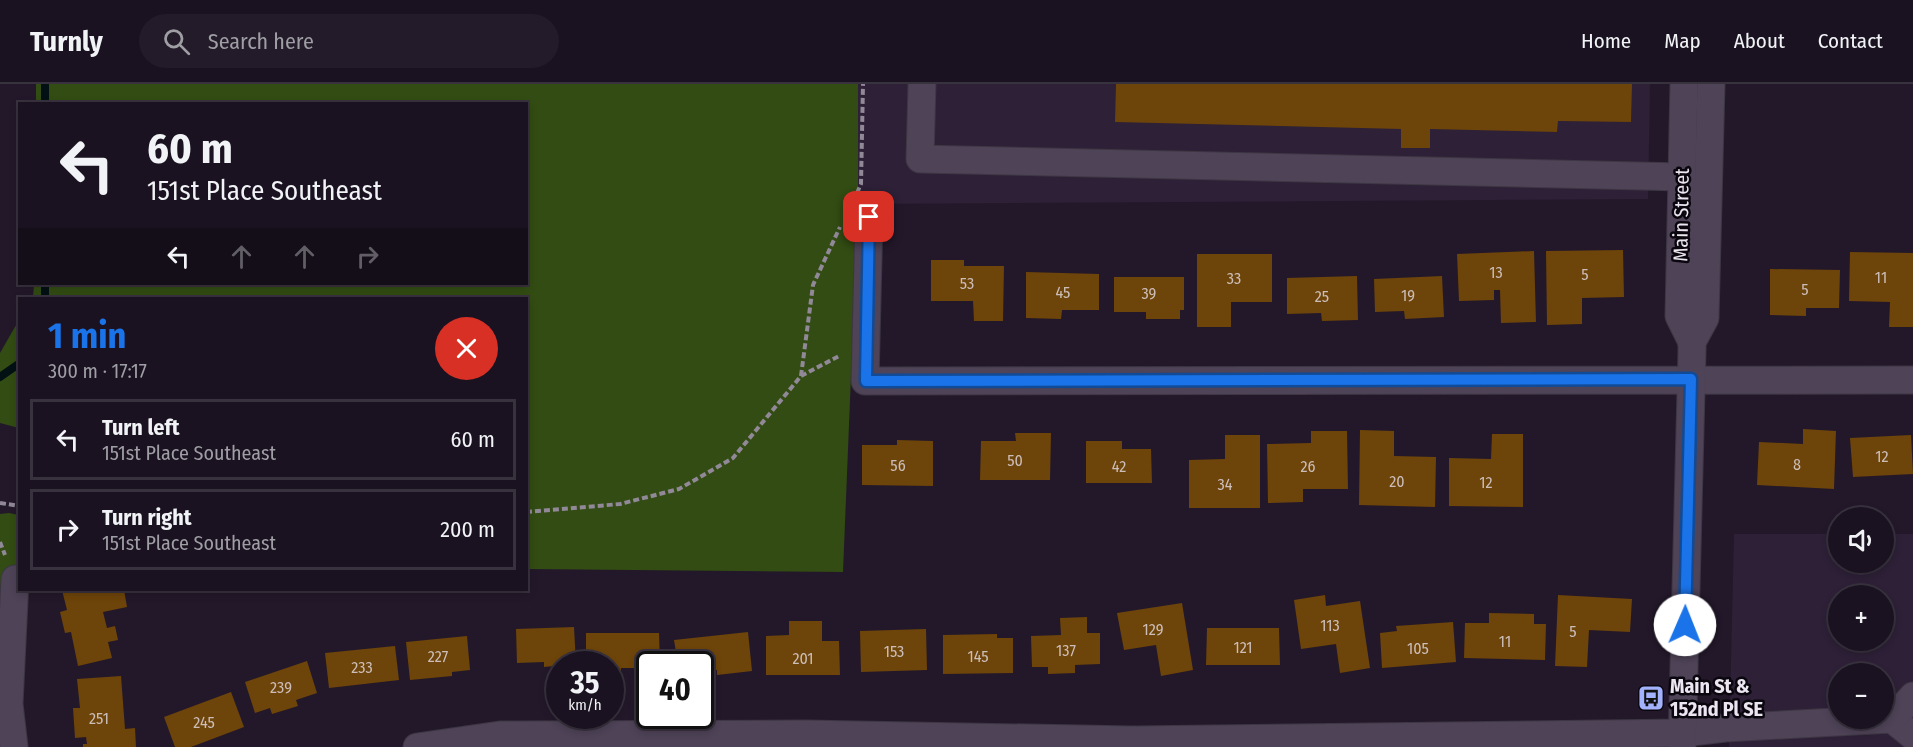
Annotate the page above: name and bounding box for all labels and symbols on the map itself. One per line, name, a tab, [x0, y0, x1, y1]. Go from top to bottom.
street label: Main Street	[1668, 168, 1694, 262]
pin	[843, 191, 894, 242]
house number: 13	[1489, 263, 1503, 282]
house number: 5	[1581, 265, 1589, 284]
house number: 11	[1875, 268, 1887, 287]
house number: 33	[1227, 269, 1241, 288]
house number: 53	[960, 274, 974, 293]
house number: 5	[1801, 280, 1809, 299]
house number: 45	[1056, 283, 1070, 302]
house number: 39	[1142, 284, 1157, 303]
house number: 19	[1401, 286, 1415, 305]
house number: 25	[1315, 287, 1329, 306]
house number: 12	[1875, 447, 1889, 466]
house number: 50	[1007, 451, 1023, 470]
house number: 8	[1793, 455, 1801, 474]
house number: 56	[890, 456, 906, 475]
house number: 42	[1112, 457, 1126, 476]
house number: 26	[1301, 457, 1316, 476]
house number: 20	[1389, 472, 1405, 491]
house number: 12	[1479, 473, 1493, 492]
house number: 34	[1218, 475, 1233, 494]
position arrow	[1653, 593, 1717, 657]
house number: 113	[1320, 616, 1340, 635]
house number: 129	[1143, 620, 1164, 639]
house number: 5	[1569, 622, 1577, 641]
house number: 11	[1499, 632, 1511, 651]
house number: 121	[1233, 638, 1253, 657]
house number: 105	[1407, 639, 1429, 658]
house number: 137	[1056, 641, 1076, 660]
house number: 153	[884, 642, 904, 661]
house number: 227	[428, 647, 449, 666]
house number: 145	[967, 647, 989, 666]
house number: 201	[792, 649, 814, 668]
speed limit sign: 40	[636, 651, 714, 729]
house number: 233	[351, 658, 373, 677]
place label: Main St & 152nd Pl SE	[1670, 674, 1763, 721]
house number: 239	[270, 678, 292, 697]
bus stop icon: Main St & 152nd Pl SE	[1636, 683, 1666, 713]
house number: 251	[89, 709, 109, 728]
house number: 245	[193, 713, 215, 732]

